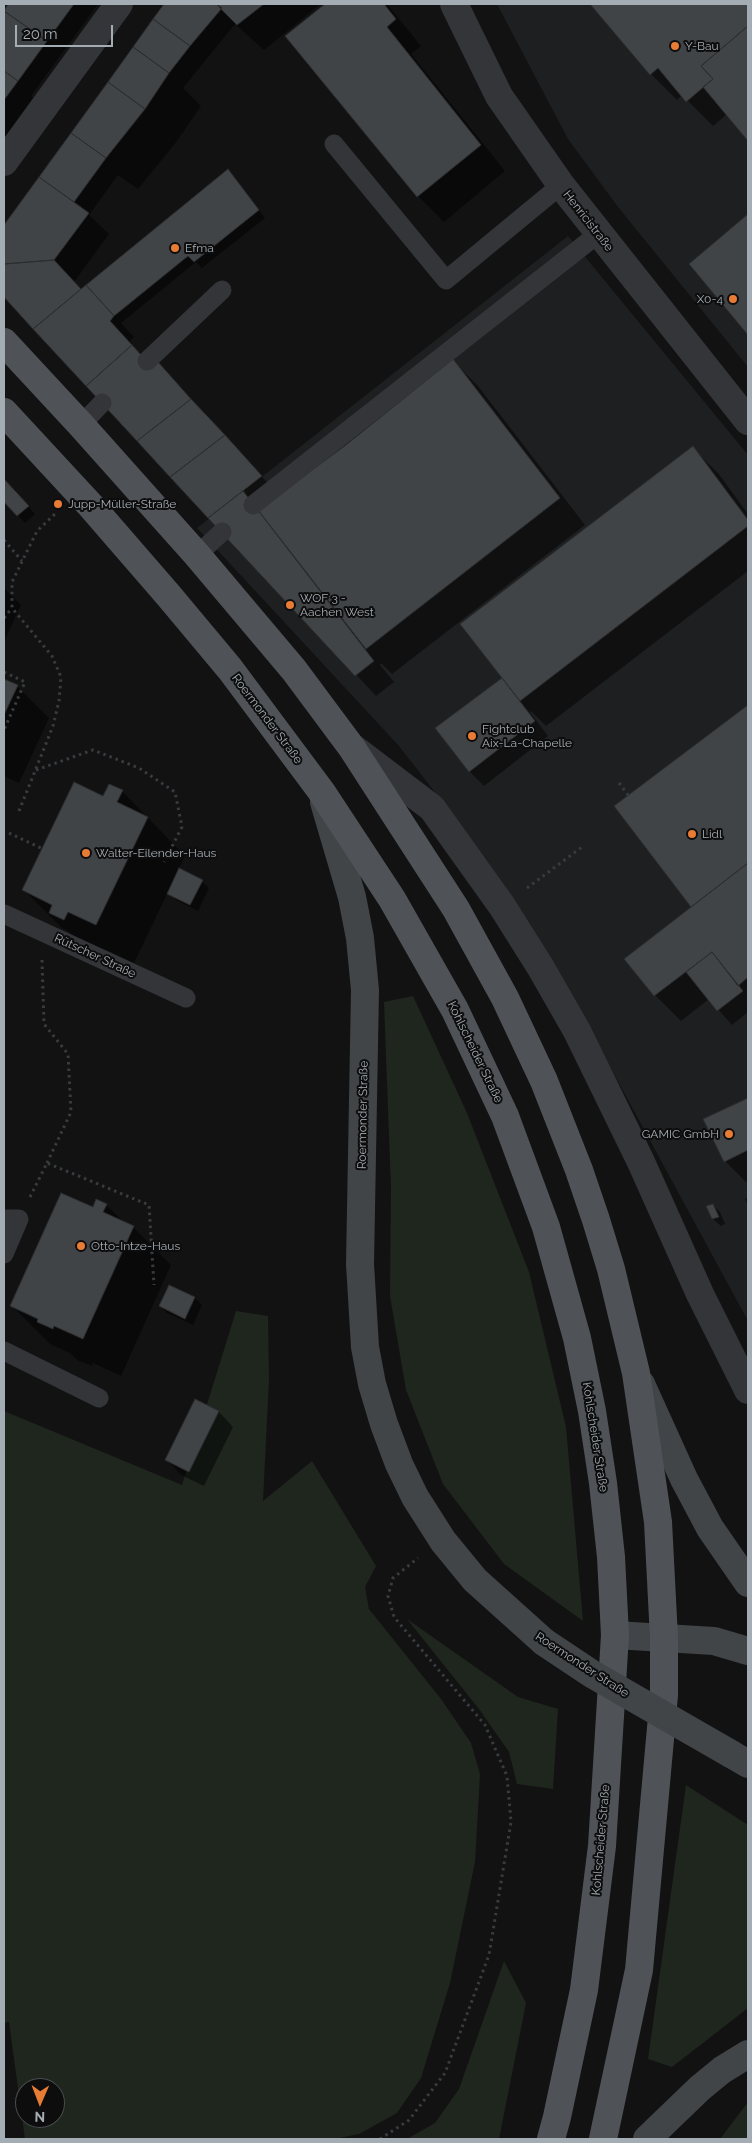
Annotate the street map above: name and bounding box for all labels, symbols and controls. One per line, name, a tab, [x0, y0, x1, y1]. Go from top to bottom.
scale bar	[18, 15, 115, 47]
text: 20 m	[23, 25, 58, 43]
place label: Y-Bau	[685, 39, 719, 53]
marker: Y-Bau	[669, 40, 681, 52]
street label: Henricistraße	[560, 188, 616, 254]
place label: Efma	[185, 241, 214, 255]
marker: Efma	[169, 242, 181, 254]
place label: X0-4	[697, 292, 723, 306]
marker: X0-4	[727, 293, 739, 305]
place label: Jupp-Müller-Straße	[68, 497, 176, 511]
marker: Jupp-Müller-Straße	[52, 498, 64, 510]
place label: WOF 3 - Aachen West	[300, 591, 374, 619]
marker: WOF 3 - Aachen West	[284, 599, 296, 611]
street label: Roermonder Straße	[229, 671, 305, 767]
place label: Fightclub Aix-La-Chapelle	[482, 722, 572, 750]
marker: Fightclub Aix-La-Chapelle	[466, 730, 478, 742]
place label: Lidl	[702, 827, 722, 841]
marker: Lidl	[686, 828, 698, 840]
place label: Walter-Eilender-Haus	[96, 846, 216, 860]
marker: Walter-Eilender-Haus	[80, 847, 92, 859]
street label: Rütscher Straße	[52, 931, 138, 981]
street label: Kohlscheider Straße	[444, 999, 506, 1105]
street label: Roermonder Straße	[355, 1061, 371, 1169]
place label: GAMIC GmbH	[642, 1127, 719, 1141]
marker: GAMIC GmbH	[723, 1128, 735, 1140]
place label: Otto-Intze-Haus	[91, 1239, 180, 1253]
marker: Otto-Intze-Haus	[75, 1240, 87, 1252]
street label: Kohlscheider Straße	[579, 1381, 611, 1493]
street label: Roermonder Straße	[533, 1629, 631, 1701]
street label: Kohlscheider Straße	[589, 1784, 613, 1896]
north arrow	[15, 2078, 65, 2128]
text: N	[34, 2109, 45, 2125]

